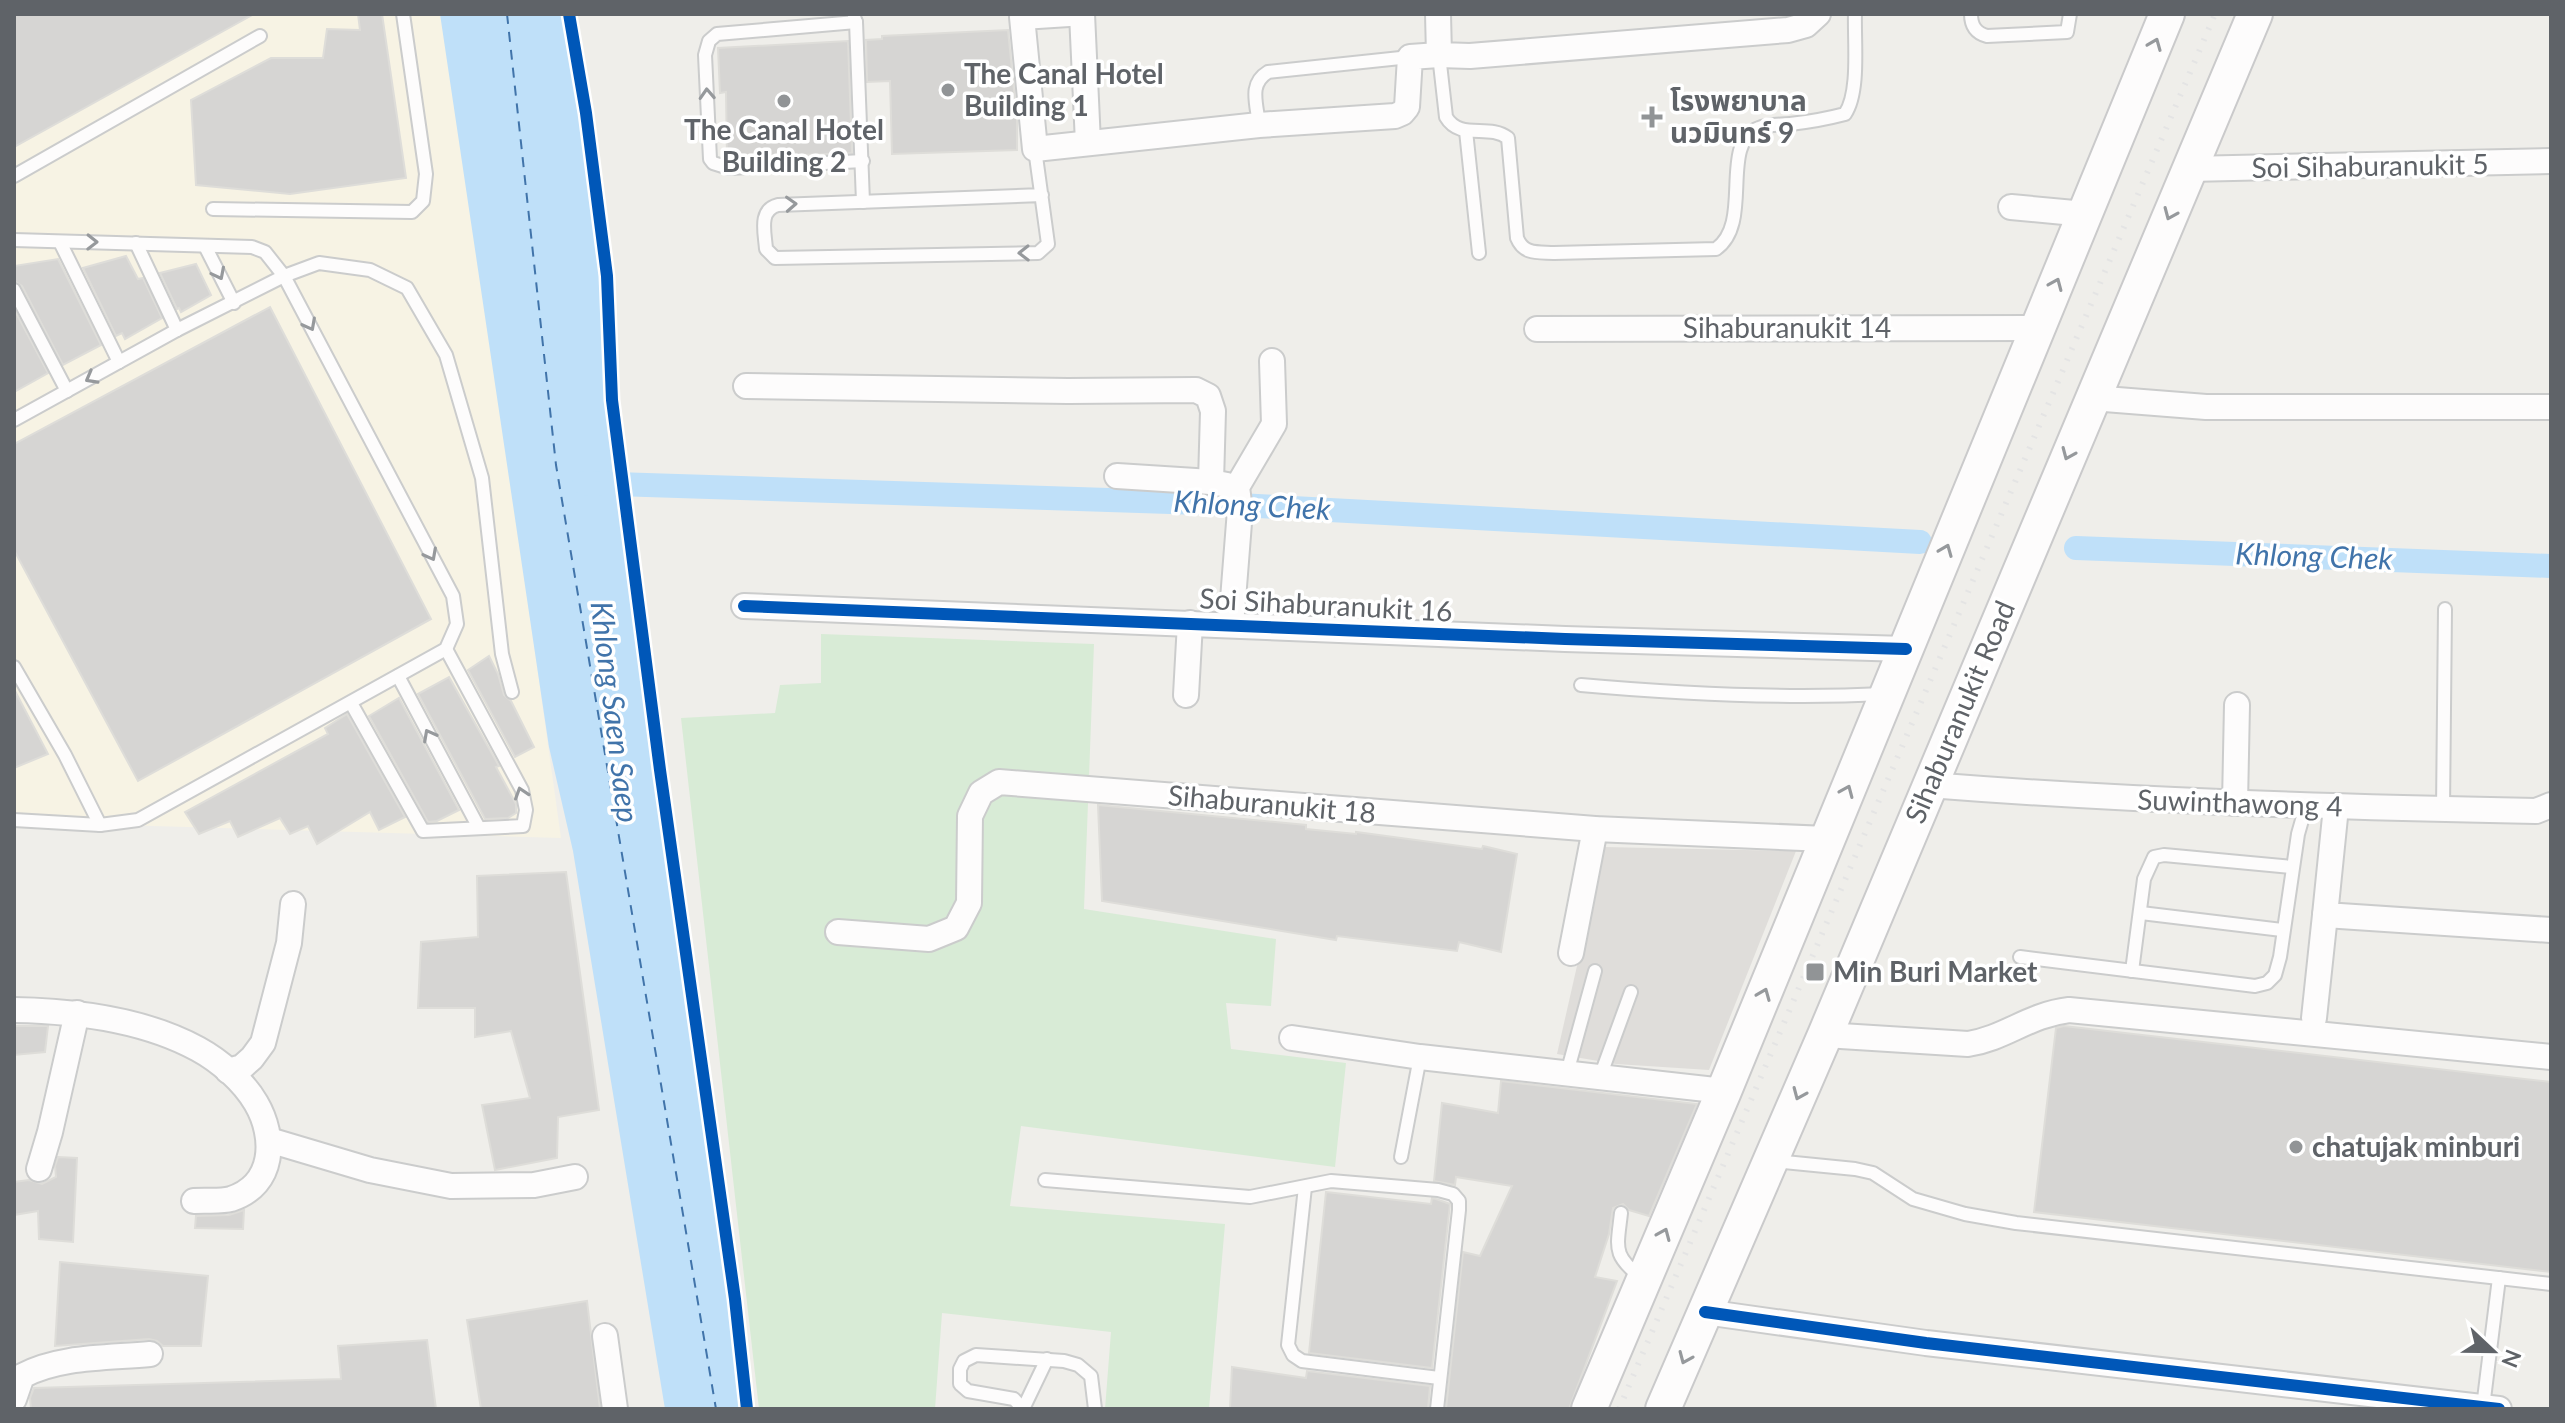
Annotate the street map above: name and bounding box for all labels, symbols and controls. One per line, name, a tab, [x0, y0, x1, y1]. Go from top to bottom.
one-way arrow	[2145, 37, 2162, 51]
place label: The Canal Hotel Building 1	[964, 56, 1164, 122]
marker: The Canal Hotel Building 1	[939, 81, 957, 99]
place label: โรงพยาบาล นวมินทร์ 9	[1670, 83, 1807, 149]
one-way arrow	[698, 87, 715, 100]
marker: The Canal Hotel Building 2	[775, 92, 793, 110]
marker: โรงพยาบาล นวมินทร์ 9	[1641, 106, 1663, 128]
place label: The Canal Hotel Building 2	[684, 112, 884, 178]
street label: Soi Sihaburanukit 5	[2251, 146, 2489, 184]
one-way arrow	[785, 196, 798, 213]
one-way arrow	[2163, 206, 2179, 221]
one-way arrow	[86, 234, 99, 251]
one-way arrow	[1017, 244, 1030, 262]
one-way arrow	[210, 266, 225, 281]
one-way arrow	[2046, 278, 2062, 292]
street label: Sihaburanukit 14	[1683, 310, 1891, 344]
one-way arrow	[300, 317, 315, 331]
one-way arrow	[85, 368, 99, 383]
one-way arrow	[2062, 446, 2078, 460]
water label: Khlong Chek	[1173, 482, 1332, 526]
water label: Khlong Chek	[2235, 534, 2394, 576]
one-way arrow	[1937, 544, 1953, 558]
one-way arrow	[422, 546, 437, 561]
street label: Soi Sihaburanukit 16	[1199, 580, 1453, 628]
street label: Sihaburanukit Road	[1897, 595, 2021, 828]
water label: Khlong Saen Saep	[585, 599, 647, 824]
one-way arrow	[424, 728, 439, 743]
street label: Sihaburanukit 18	[1167, 777, 1377, 829]
street label: Suwinthawong 4	[2137, 781, 2343, 823]
one-way arrow	[1838, 785, 1854, 799]
one-way arrow	[514, 787, 530, 800]
place label: Min Buri Market	[1833, 954, 2038, 988]
marker: Min Buri Market	[1804, 961, 1826, 983]
one-way arrow	[1754, 988, 1770, 1002]
one-way arrow	[1793, 1086, 1809, 1100]
place label: chatujak minburi	[2312, 1129, 2520, 1163]
marker: chatujak minburi	[2287, 1138, 2305, 1156]
one-way arrow	[1654, 1228, 1670, 1242]
north arrow	[2453, 1311, 2533, 1391]
text: N	[2496, 1346, 2528, 1372]
one-way arrow	[1678, 1350, 1694, 1364]

